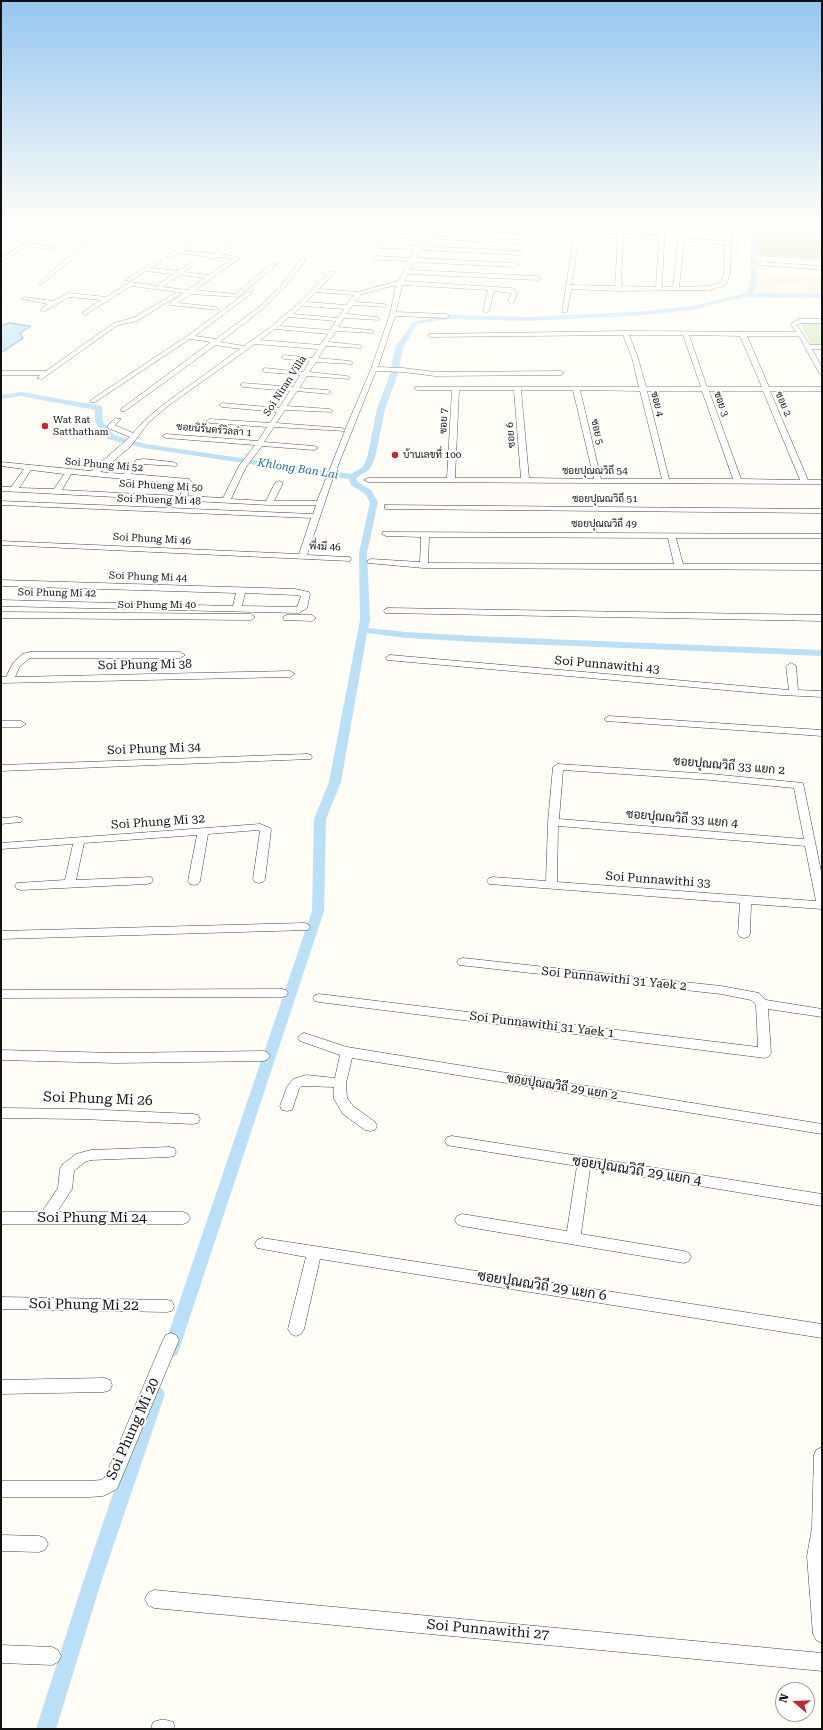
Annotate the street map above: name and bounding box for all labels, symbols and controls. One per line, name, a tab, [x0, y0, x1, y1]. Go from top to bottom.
street label: Soi Niran Villa	[261, 354, 309, 418]
street label: ซอย 4	[648, 390, 666, 418]
street label: ซอย 3	[711, 390, 731, 418]
street label: ซอย 2	[772, 390, 794, 418]
street label: ซอย 7	[437, 408, 451, 434]
place label: Wat Rat Satthatham	[53, 414, 109, 438]
street label: ซอย 5	[588, 418, 606, 446]
marker: Wat Rat Satthatham	[40, 421, 50, 431]
street label: ซอยนิรันดร์วิลล่า 1	[176, 421, 252, 439]
street label: ซอย 6	[504, 422, 518, 448]
place label: บ้านเลขที่ 100	[403, 449, 461, 461]
marker: บ้านเลขที่ 100	[390, 450, 400, 460]
street label: Soi Phung Mi 52	[64, 456, 144, 474]
water label: Khlong Ban Lai	[257, 456, 339, 482]
street label: ซอยปุณณวิถี 54	[562, 465, 628, 477]
street label: Soi Phueng Mi 50	[119, 478, 203, 494]
street label: Soi Phueng Mi 48	[117, 493, 201, 507]
street label: ซอยปุณณวิถี 51	[572, 493, 638, 505]
street label: ซอยปุณณวิถี 49	[571, 518, 637, 530]
street label: Soi Phung Mi 46	[113, 531, 191, 547]
street label: พึ่งมี 46	[309, 540, 341, 554]
street label: Soi Phung Mi 44	[109, 570, 187, 584]
street label: Soi Phung Mi 42	[18, 586, 96, 600]
street label: Soi Phung Mi 40	[118, 599, 196, 611]
street label: Soi Punnawithi 43	[554, 653, 660, 677]
street label: Soi Phung Mi 38	[98, 657, 192, 673]
street label: Soi Phung Mi 34	[107, 740, 201, 758]
street label: ซอยปุณณวิถี 33 แยก 2	[672, 754, 786, 778]
street label: ซอยปุณณวิถี 33 แยก 4	[625, 807, 739, 831]
street label: Soi Phung Mi 32	[111, 812, 205, 832]
street label: Soi Punnawithi 33	[605, 869, 711, 891]
street label: Soi Punnawithi 31 Yaek 2	[541, 964, 687, 994]
street label: Soi Punnawithi 31 Yaek 1	[469, 1009, 615, 1041]
street label: ซอยปุณณวิถี 29 แยก 2	[505, 1071, 619, 1103]
street label: Soi Phung Mi 26	[43, 1089, 153, 1109]
street label: ซอยปุณณวิถี 29 แยก 4	[571, 1152, 703, 1190]
street label: Soi Phung Mi 24	[37, 1210, 147, 1226]
street label: ซอยปุณณวิถี 29 แยก 6	[476, 1267, 608, 1305]
street label: Soi Phung Mi 22	[29, 1296, 139, 1314]
street label: Soi Phung Mi 20	[103, 1376, 163, 1482]
street label: Soi Punnawithi 27	[426, 1616, 550, 1644]
north arrow	[775, 1682, 815, 1722]
text: N	[777, 1692, 792, 1704]

